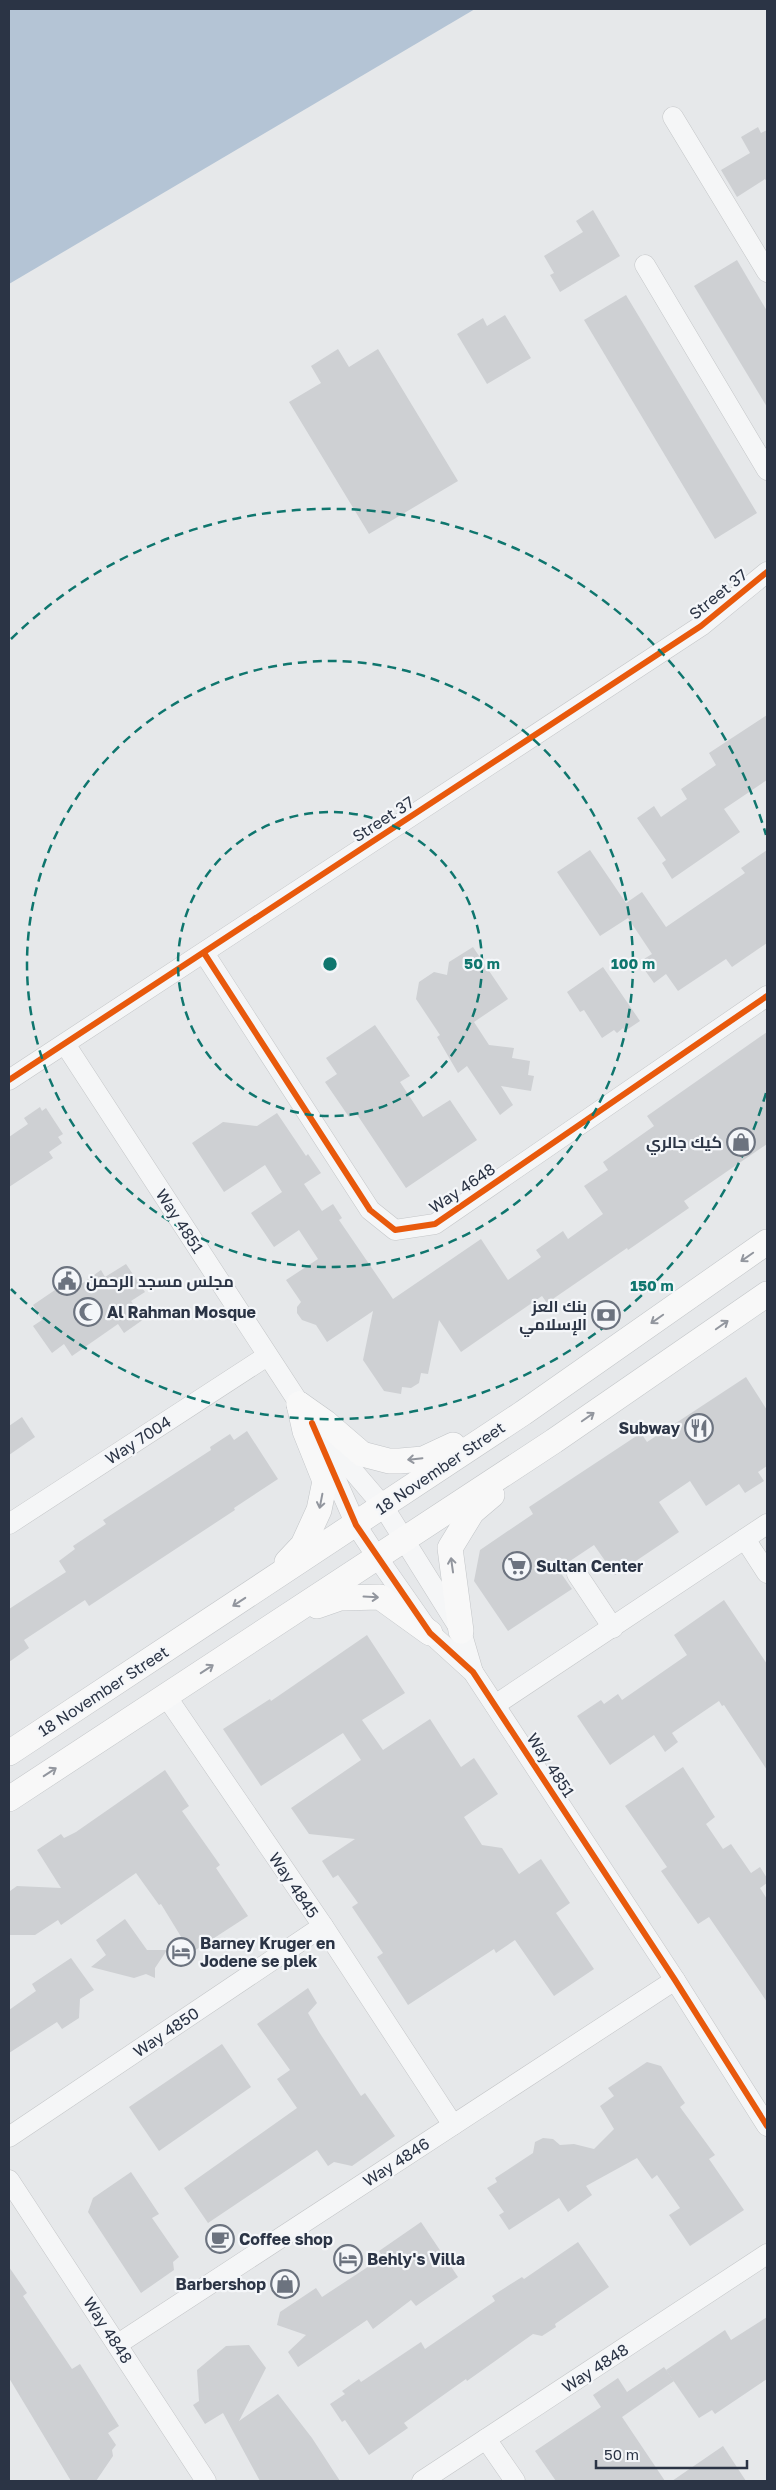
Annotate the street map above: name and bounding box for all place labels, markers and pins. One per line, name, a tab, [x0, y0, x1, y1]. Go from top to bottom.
centre of rings	[321, 955, 339, 973]
shop icon: كيك جالري	[726, 1127, 756, 1157]
place label: كيك جالري	[646, 1132, 722, 1155]
public building icon: مجلس مسجد الرحمن	[52, 1266, 82, 1296]
place label: مجلس مسجد الرحمن	[86, 1271, 234, 1291]
place label: بنك العز الإسلامي	[519, 1296, 587, 1337]
mosque icon: Al Rahman Mosque	[73, 1297, 103, 1327]
bank icon: بنك العز الإسلامي	[591, 1300, 621, 1330]
place label: Al Rahman Mosque	[107, 1302, 256, 1322]
restaurant icon: Subway	[684, 1413, 714, 1443]
place label: Subway	[618, 1418, 680, 1438]
supermarket icon: Sultan Center	[502, 1551, 532, 1581]
place label: Sultan Center	[536, 1556, 643, 1576]
place label: Barney Kruger en Jodene se plek	[200, 1933, 335, 1971]
hotel icon: Barney Kruger en Jodene se plek	[166, 1937, 196, 1967]
cafe icon: Coffee shop	[205, 2224, 235, 2254]
place label: Coffee shop	[239, 2229, 333, 2249]
hotel icon: Behly's Villa	[333, 2244, 363, 2274]
place label: Behly's Villa	[367, 2249, 465, 2269]
shop icon: Barbershop	[270, 2269, 300, 2299]
place label: Barbershop	[176, 2274, 266, 2294]

